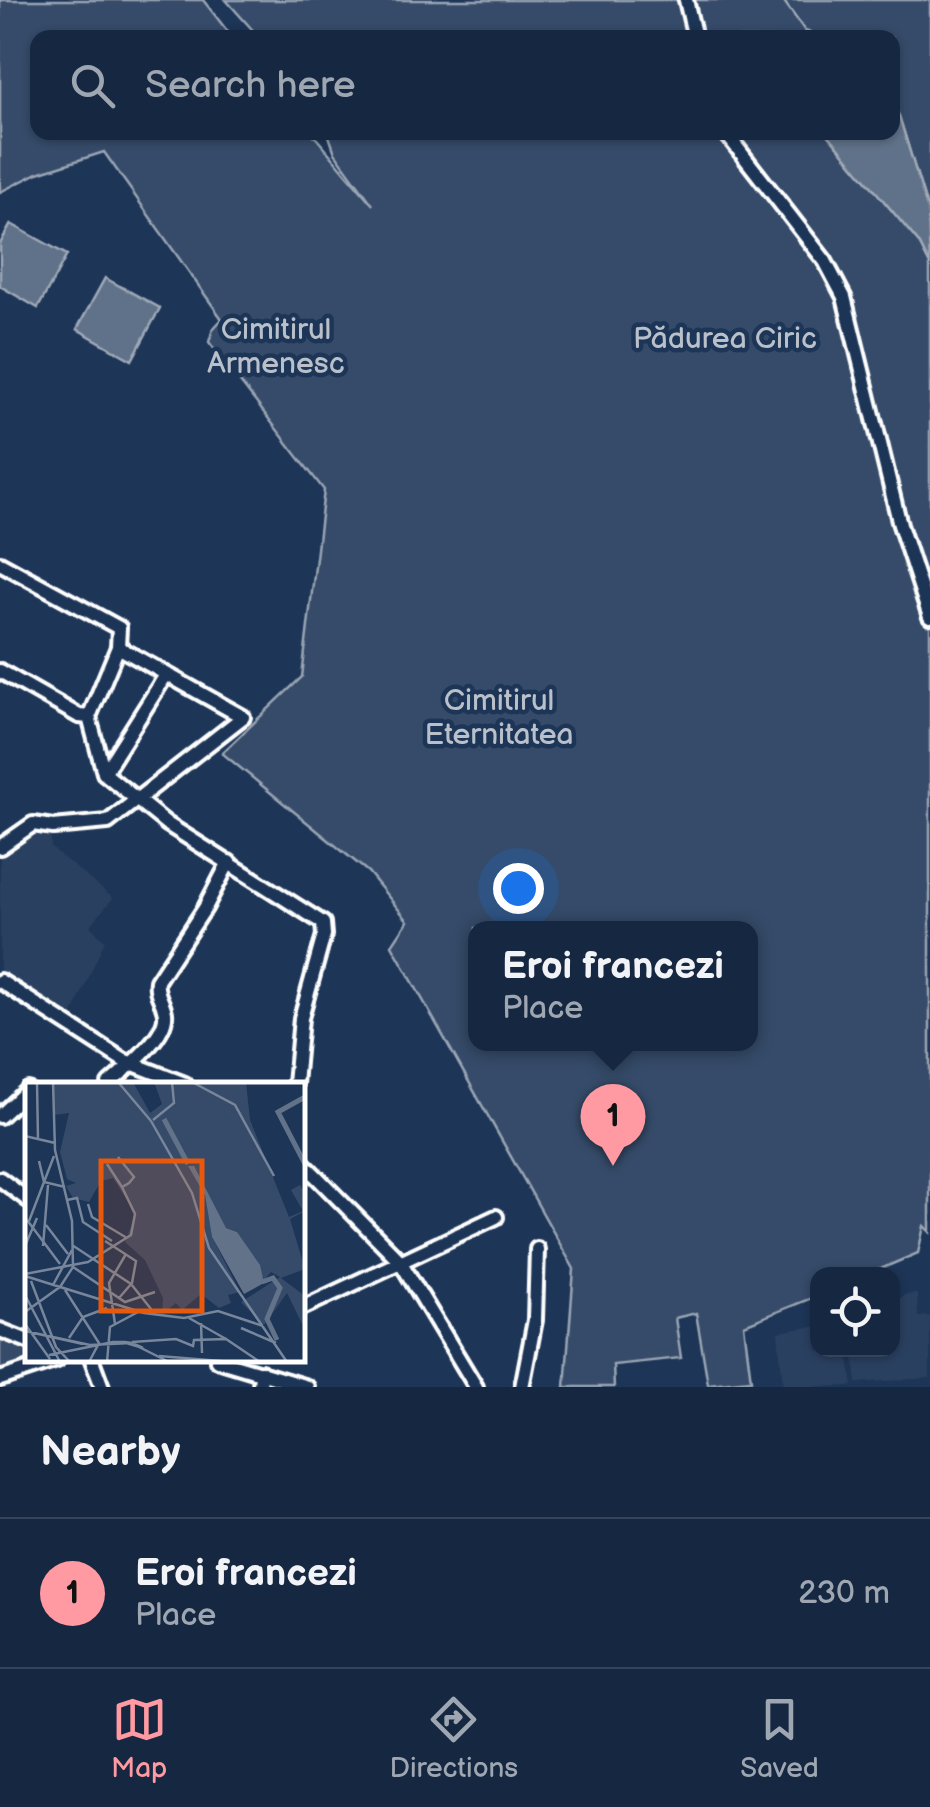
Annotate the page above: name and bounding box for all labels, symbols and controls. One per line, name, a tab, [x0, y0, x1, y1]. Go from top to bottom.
search box	[30, 30, 900, 140]
icon: search	[65, 58, 120, 113]
text: Search here	[145, 63, 356, 108]
park label: Cimitirul Armenesc	[207, 312, 345, 382]
park label: Pădurea Ciric	[633, 321, 817, 357]
park label: Cimitirul Eternitatea	[424, 683, 574, 753]
your location	[493, 863, 544, 914]
popup	[468, 921, 758, 1051]
text: Eroi francezi	[502, 944, 724, 989]
text: Place	[502, 989, 583, 1028]
inset map	[25, 1082, 305, 1362]
pin: 1	[580, 1084, 646, 1166]
map controls	[810, 1267, 900, 1357]
button: locate	[810, 1267, 900, 1357]
text: Nearby	[40, 1427, 180, 1478]
text: Eroi francezi	[135, 1551, 357, 1596]
text: 1	[66, 1574, 79, 1613]
text: 230 m	[798, 1574, 890, 1613]
text: Place	[135, 1596, 216, 1635]
tab: Map	[111, 1692, 167, 1785]
tab: Directions	[389, 1692, 518, 1785]
tab: Saved	[740, 1692, 819, 1785]

